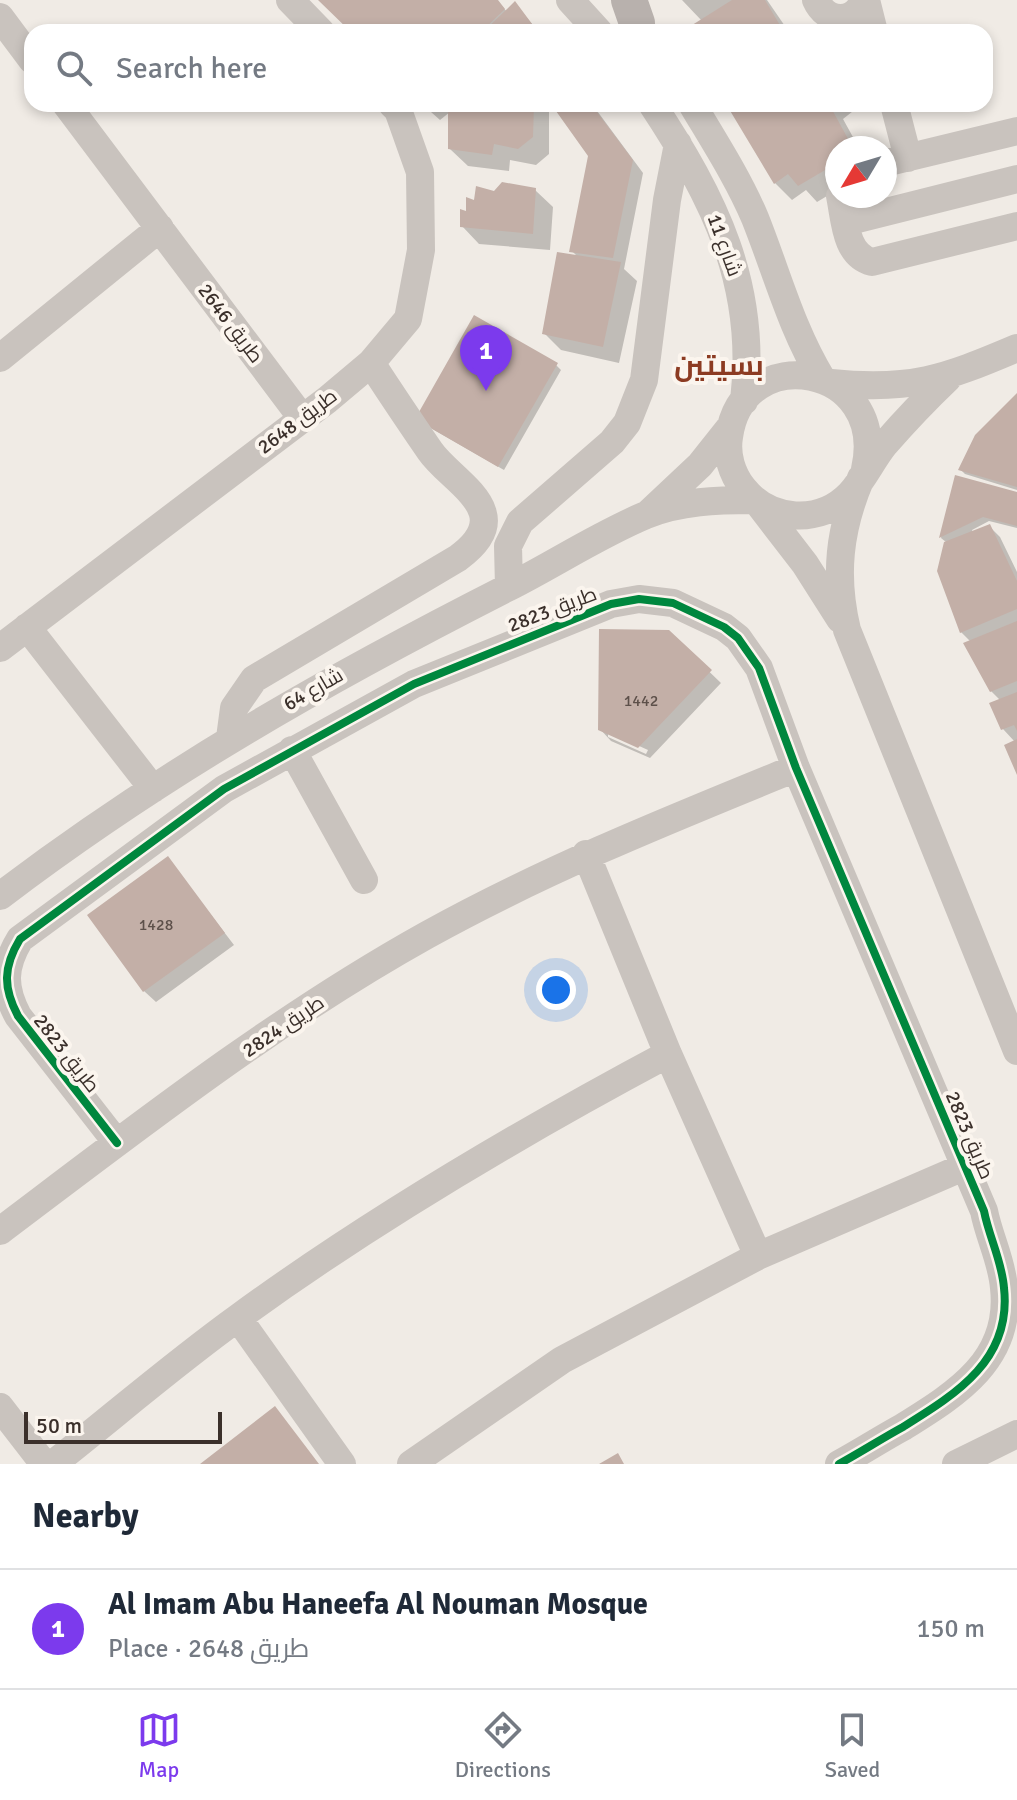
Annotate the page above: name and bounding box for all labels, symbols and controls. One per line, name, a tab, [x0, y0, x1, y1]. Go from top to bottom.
search box	[24, 24, 993, 112]
icon: search	[52, 46, 96, 90]
text: Search here	[116, 50, 267, 87]
north arrow	[825, 136, 897, 208]
street label: شارع 11	[701, 210, 747, 280]
street label: طريق 2646	[193, 279, 269, 368]
pin: 1	[460, 325, 512, 391]
district label: بسيتين	[674, 349, 764, 383]
street label: طريق 2648	[253, 383, 342, 459]
street label: طريق 2823	[504, 581, 600, 638]
street label: شارع 64	[279, 662, 348, 717]
house number: 1442	[624, 691, 658, 711]
house number: 1428	[139, 915, 173, 935]
your location	[536, 970, 576, 1010]
street label: طريق 2824	[238, 990, 329, 1063]
street label: طريق 2823	[28, 1009, 105, 1098]
street label: طريق 2823	[940, 1087, 999, 1183]
scale bar	[24, 1408, 222, 1444]
text: 50 m	[36, 1412, 82, 1439]
text: Nearby	[32, 1495, 139, 1537]
text: Al Imam Abu Haneefa Al Nouman Mosque	[108, 1586, 648, 1623]
text: 1	[51, 1613, 65, 1645]
text: 150 m	[916, 1613, 985, 1645]
text: Place · طريق 2648	[108, 1633, 309, 1665]
tab: Map	[137, 1708, 181, 1783]
tab: Directions	[455, 1708, 551, 1783]
tab: Saved	[825, 1708, 880, 1783]

